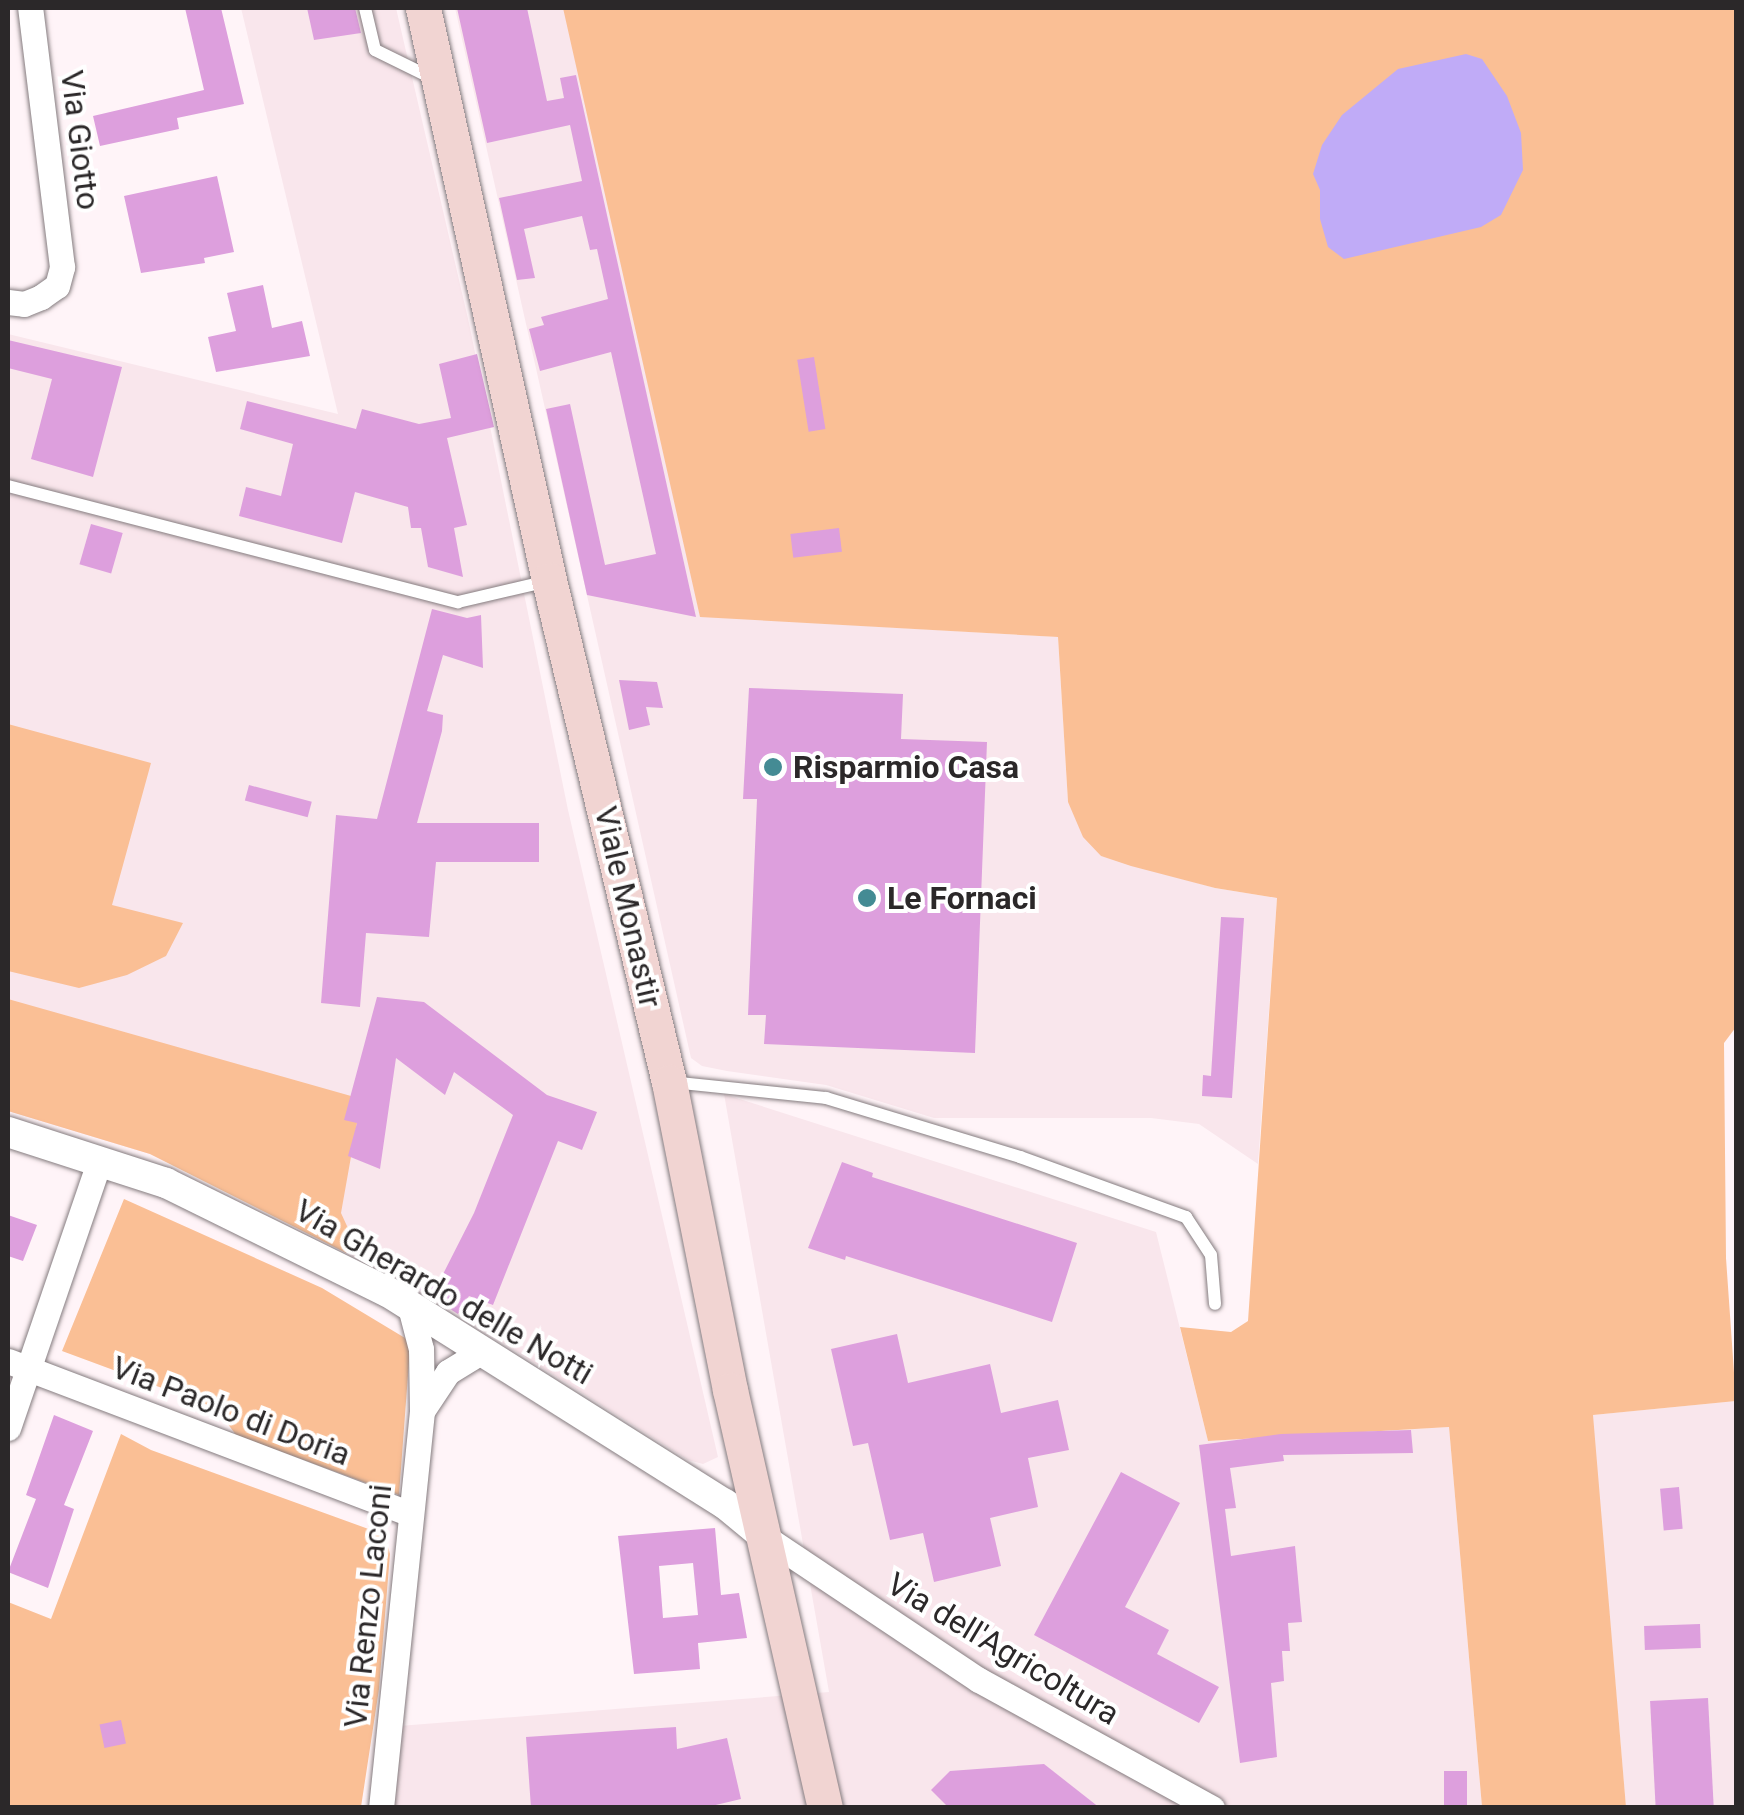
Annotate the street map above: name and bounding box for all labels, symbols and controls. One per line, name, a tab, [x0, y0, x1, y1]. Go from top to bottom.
street label: Via Giotto	[52, 68, 108, 212]
place label: Risparmio Casa	[793, 748, 1019, 786]
marker: Risparmio Casa	[762, 756, 784, 778]
street label: Viale Monastir	[586, 803, 670, 1011]
place label: Le Fornaci	[887, 879, 1037, 917]
marker: Le Fornaci	[856, 887, 878, 909]
street label: Via Gherardo delle Notti	[288, 1191, 600, 1393]
street label: Via Paolo di Doria	[106, 1348, 356, 1474]
street label: Via Renzo Laconi	[336, 1482, 400, 1730]
street label: Via dell'Agricoltura	[880, 1565, 1126, 1733]

